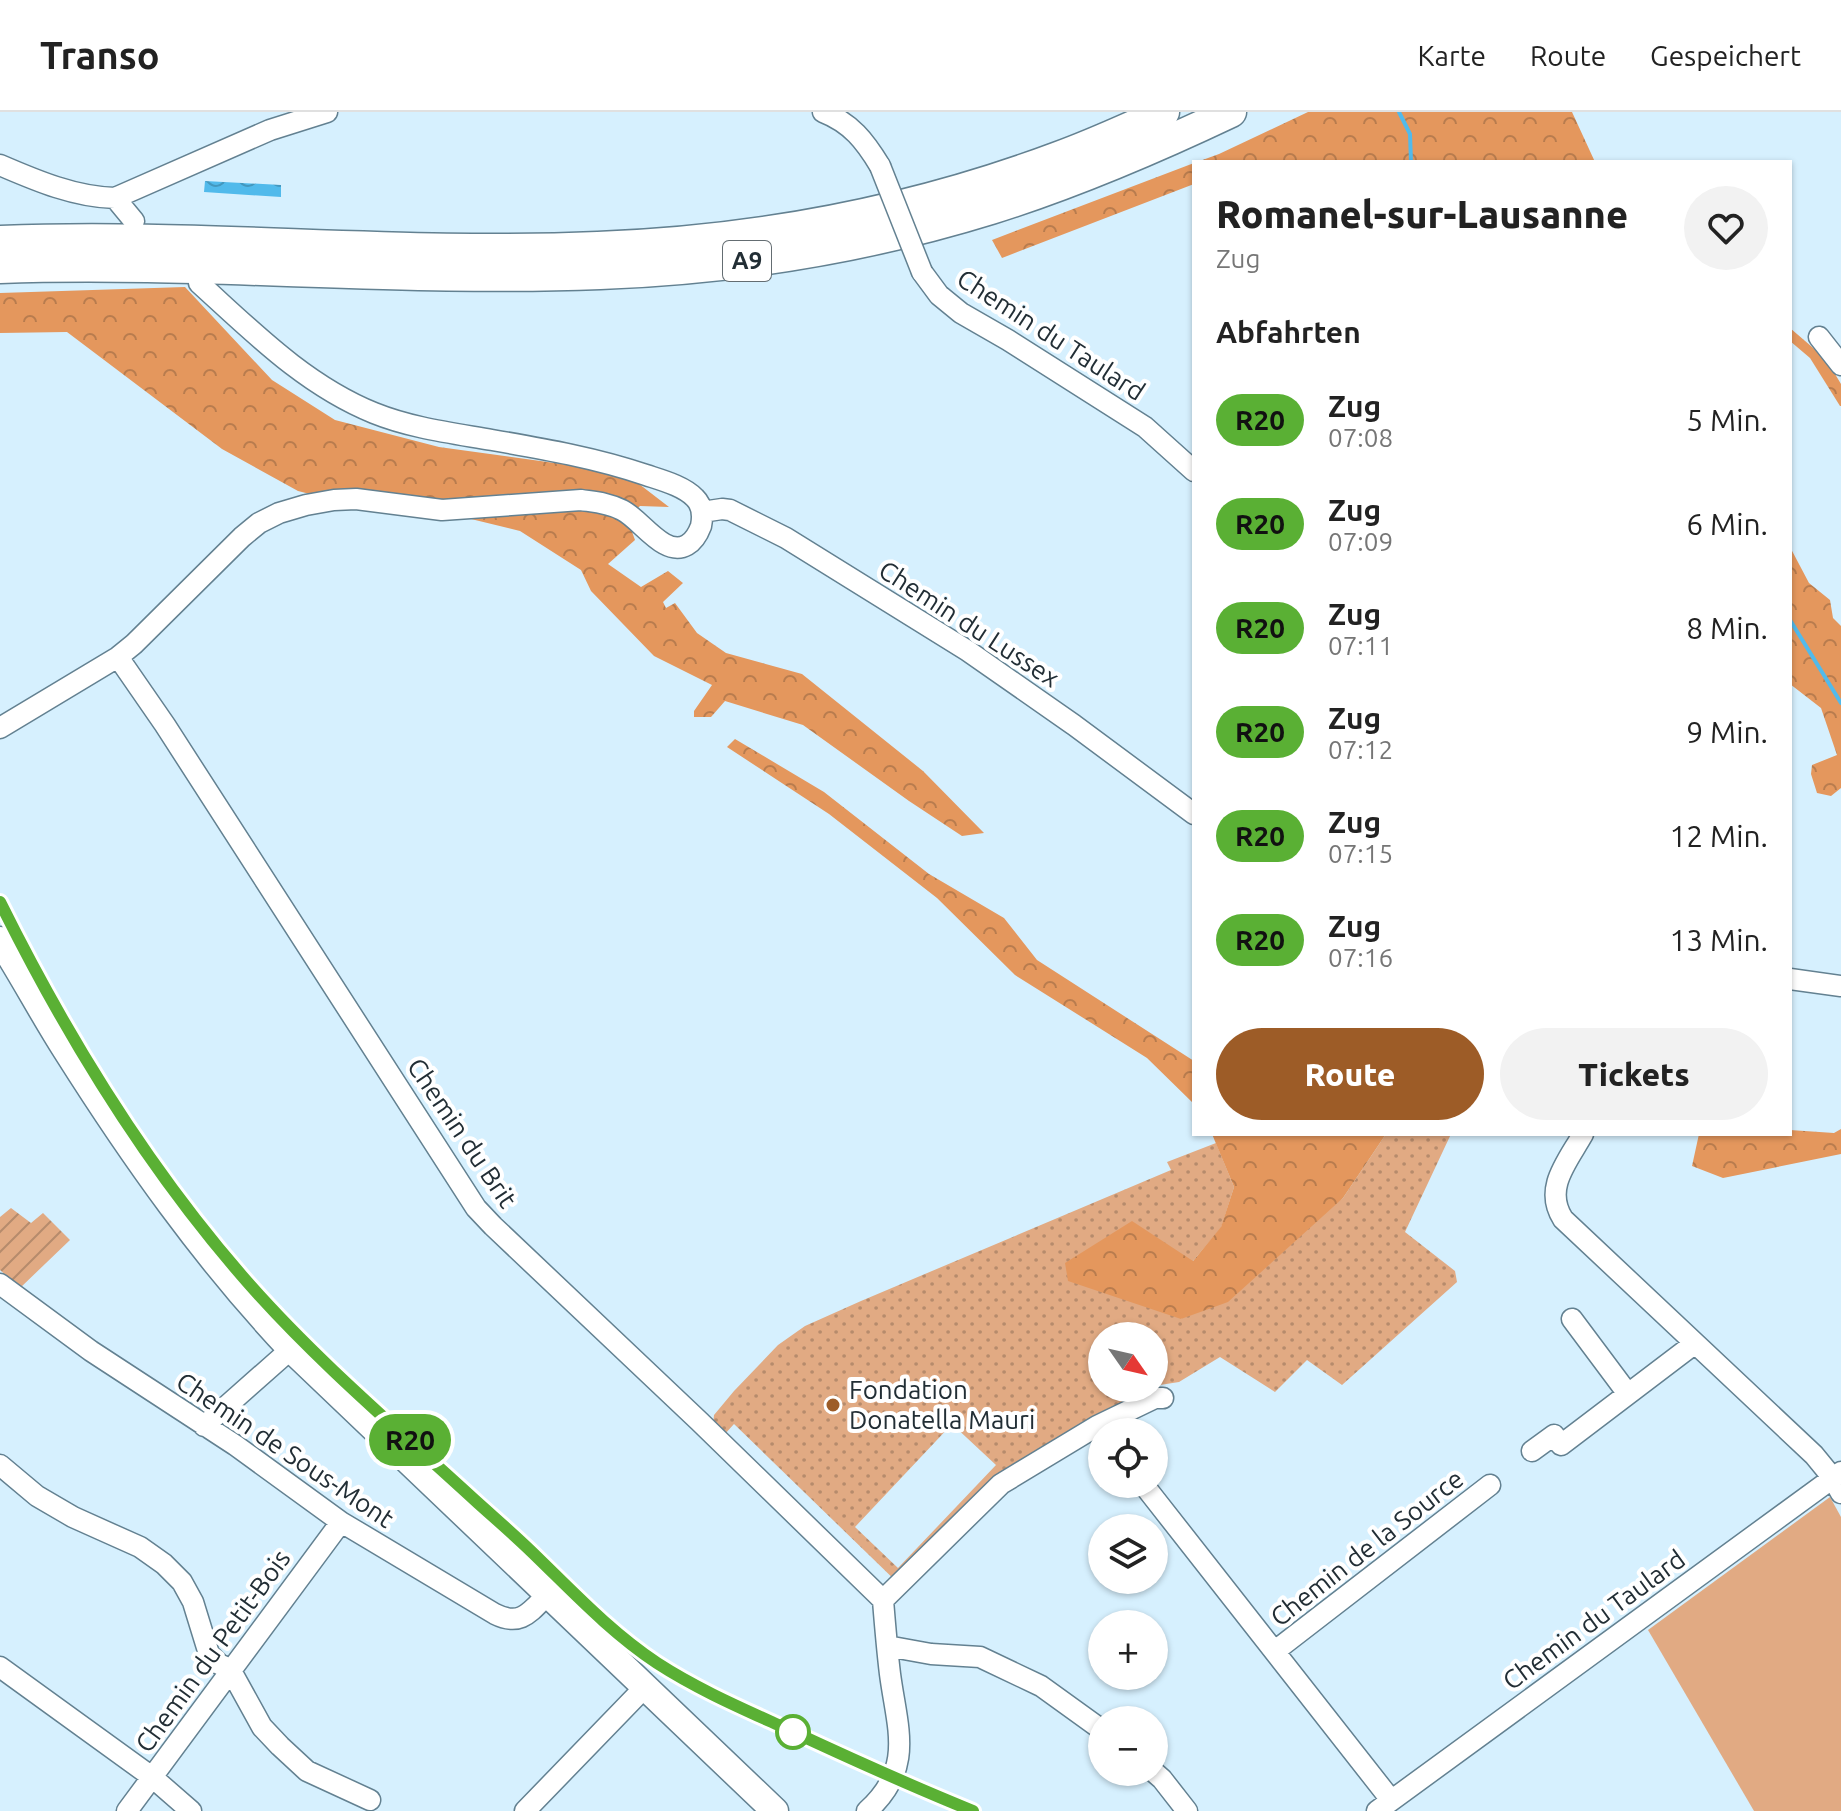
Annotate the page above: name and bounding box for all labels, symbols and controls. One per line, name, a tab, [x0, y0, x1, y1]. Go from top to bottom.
text: Transo	[40, 34, 160, 76]
text: Karte	[1417, 40, 1486, 71]
text: Route	[1530, 40, 1606, 71]
text: Gespeichert	[1650, 40, 1801, 71]
button: heart	[1684, 186, 1768, 270]
text: Romanel-sur-Lausanne	[1216, 193, 1628, 235]
road number: A9	[723, 241, 771, 281]
text: Zug	[1216, 244, 1260, 273]
street label: Chemin du Taulard	[952, 263, 1150, 406]
text: Abfahrten	[1216, 315, 1361, 349]
text: Zug	[1328, 389, 1381, 423]
text: 5 Min.	[1686, 403, 1768, 437]
text: R20	[1235, 404, 1285, 435]
text: 07:08	[1328, 423, 1393, 452]
text: Zug	[1328, 493, 1381, 527]
text: 6 Min.	[1686, 507, 1768, 541]
text: R20	[1235, 508, 1285, 539]
text: 07:09	[1328, 527, 1393, 556]
street label: Chemin du Lussex	[874, 555, 1065, 693]
text: Zug	[1328, 597, 1381, 631]
text: 8 Min.	[1686, 611, 1768, 645]
text: R20	[1235, 612, 1285, 643]
text: 07:11	[1328, 631, 1393, 660]
text: Zug	[1328, 701, 1381, 735]
text: 9 Min.	[1686, 715, 1768, 749]
text: R20	[1235, 716, 1285, 747]
text: 07:12	[1328, 735, 1393, 764]
text: Zug	[1328, 805, 1381, 839]
text: 12 Min.	[1669, 819, 1768, 853]
text: R20	[1235, 820, 1285, 851]
text: 07:15	[1328, 839, 1393, 868]
text: Zug	[1328, 909, 1381, 943]
text: 13 Min.	[1669, 923, 1768, 957]
text: R20	[1235, 924, 1285, 955]
text: 07:16	[1328, 943, 1393, 972]
button: Route	[1216, 1028, 1484, 1120]
button: Tickets	[1500, 1028, 1768, 1120]
street label: Chemin du Brit	[402, 1053, 523, 1213]
north arrow	[1088, 1322, 1168, 1402]
map controls	[1088, 1322, 1168, 1786]
street label: Chemin de Sous-Mont	[171, 1366, 399, 1533]
place label: Fondation Donatella Mauri	[849, 1375, 1035, 1434]
marker: Fondation Donatella Mauri	[824, 1396, 842, 1414]
line badge: R20	[364, 1414, 456, 1466]
button: locate	[1088, 1418, 1168, 1498]
text: R20	[385, 1424, 435, 1455]
street label: Chemin de la Source	[1265, 1463, 1469, 1632]
button: layers	[1088, 1514, 1168, 1594]
street label: Chemin du Petit-Bois	[129, 1544, 296, 1758]
street label: Chemin du Taulard	[1497, 1544, 1690, 1695]
button: +	[1088, 1610, 1168, 1690]
button: −	[1088, 1706, 1168, 1786]
unlabelled marker	[776, 1715, 810, 1749]

